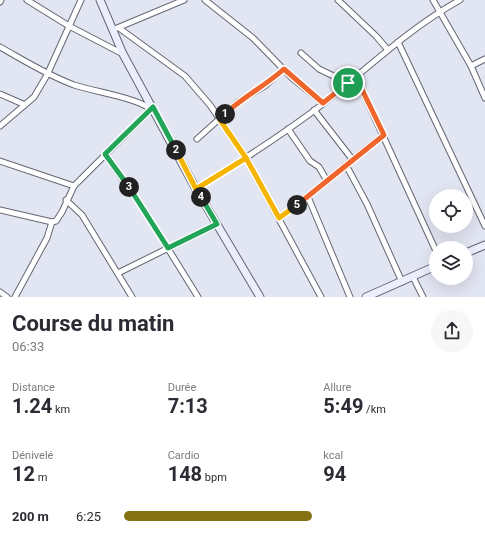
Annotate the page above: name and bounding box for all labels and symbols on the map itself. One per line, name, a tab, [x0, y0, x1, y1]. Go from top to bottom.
pin	[331, 66, 365, 100]
pin: 1	[215, 104, 235, 124]
pin: 2	[166, 140, 186, 160]
pin: 3	[119, 177, 139, 197]
pin: 4	[191, 187, 211, 207]
pin: 5	[287, 195, 307, 215]

